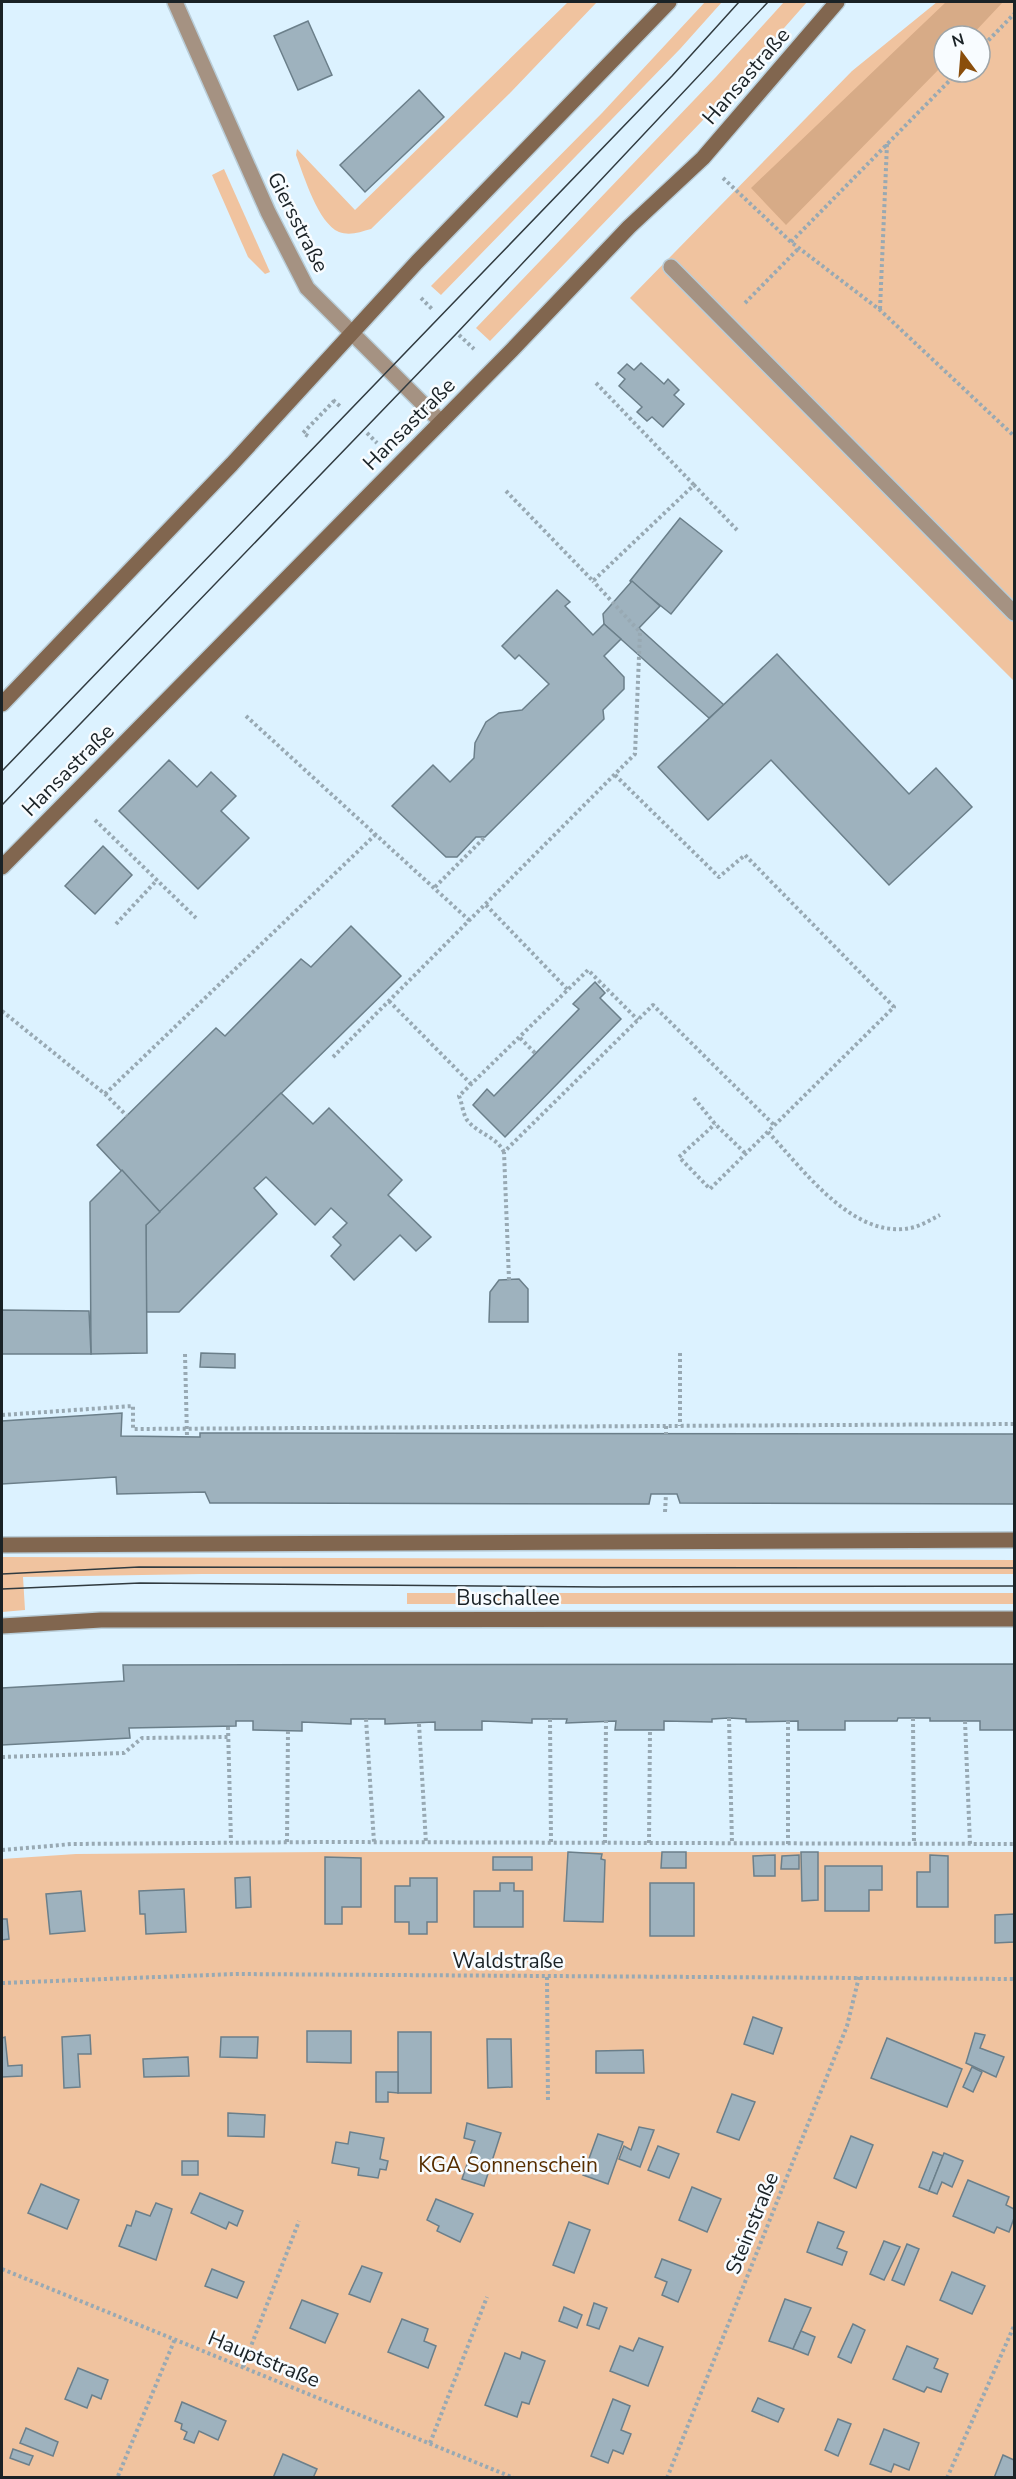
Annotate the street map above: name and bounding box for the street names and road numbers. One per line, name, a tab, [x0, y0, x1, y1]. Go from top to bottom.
street label: Hansastraße	[696, 21, 796, 131]
street label: Giersstraße	[261, 167, 335, 277]
street label: Hansastraße	[357, 372, 461, 476]
street label: Hansastraße	[16, 718, 120, 822]
street label: Buschallee	[456, 1584, 560, 1612]
street label: Waldstraße	[452, 1947, 564, 1975]
street label: Steinstraße	[719, 2168, 785, 2278]
street label: Hauptstraße	[204, 2324, 324, 2394]

